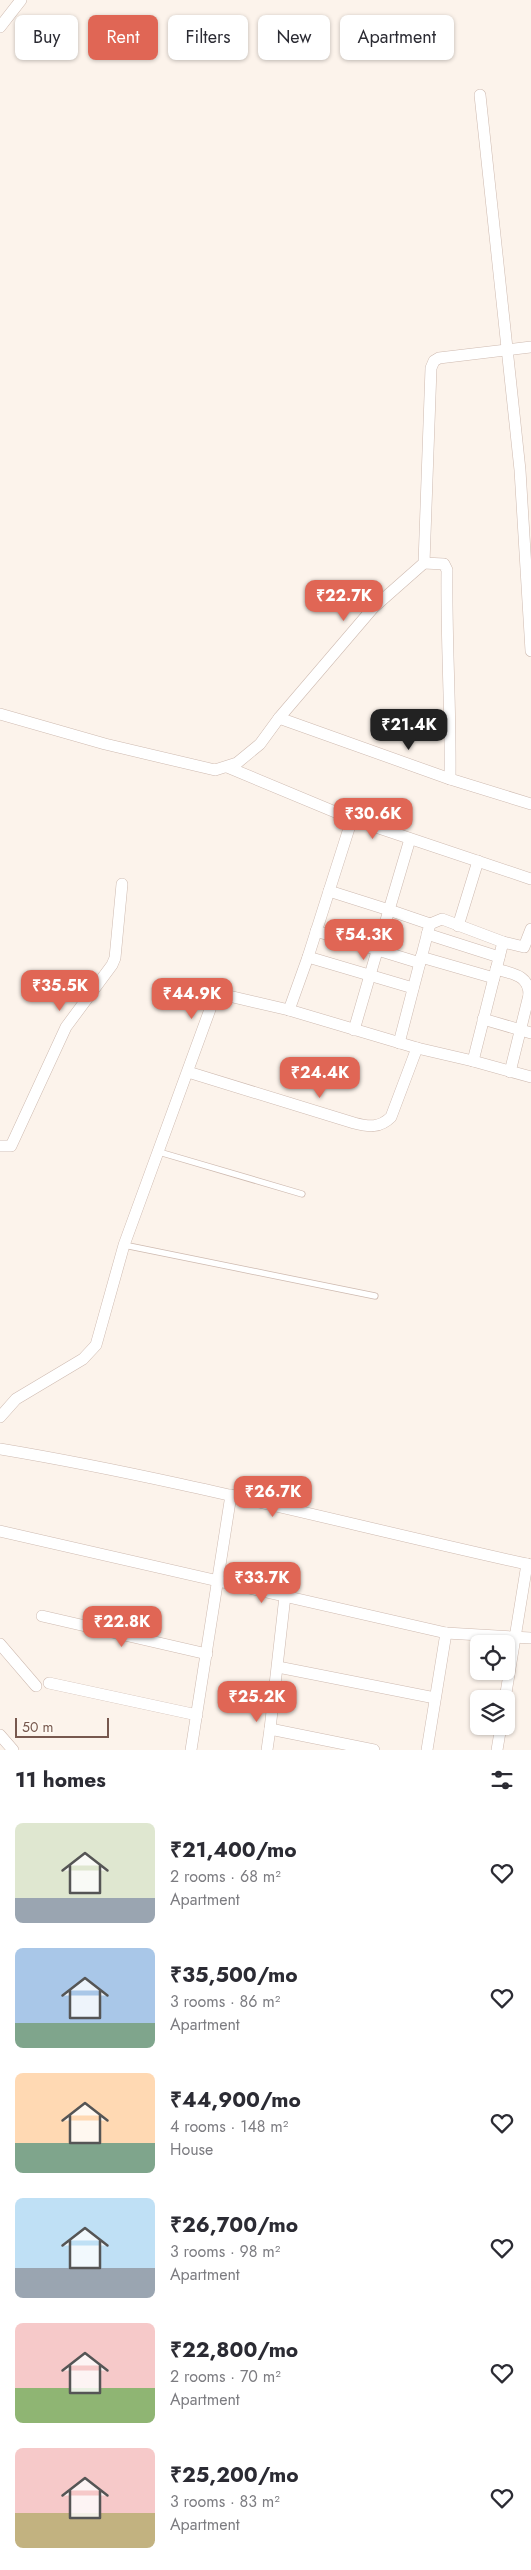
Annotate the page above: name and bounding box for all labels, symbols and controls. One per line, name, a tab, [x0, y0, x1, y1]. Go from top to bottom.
chip: Buy	[15, 15, 78, 60]
chip: Rent	[88, 15, 158, 60]
chip: Filters	[168, 15, 248, 60]
chip: New	[258, 15, 330, 60]
chip: Apartment	[340, 15, 454, 60]
pin: ₹22.7K	[303, 580, 385, 622]
text: ₹22.7K	[316, 584, 372, 607]
pin: ₹21.4K	[368, 708, 450, 751]
text: ₹21.4K	[381, 713, 437, 736]
pin: ₹30.6K	[332, 798, 414, 840]
text: ₹30.6K	[345, 802, 401, 825]
pin: ₹54.3K	[323, 918, 405, 961]
text: ₹54.3K	[336, 923, 392, 946]
pin: ₹35.5K	[19, 970, 101, 1012]
text: ₹35.5K	[32, 974, 88, 997]
pin: ₹44.9K	[151, 978, 233, 1020]
text: ₹44.9K	[163, 982, 221, 1005]
pin: ₹24.4K	[279, 1056, 361, 1099]
text: ₹24.4K	[291, 1061, 349, 1084]
pin: ₹26.7K	[232, 1476, 314, 1518]
text: ₹26.7K	[245, 1480, 301, 1503]
pin: ₹33.7K	[221, 1562, 303, 1604]
text: ₹33.7K	[235, 1566, 289, 1589]
pin: ₹22.8K	[81, 1606, 163, 1648]
text: ₹22.8K	[94, 1610, 150, 1633]
map controls	[470, 1635, 515, 1735]
button: locate	[470, 1635, 515, 1680]
pin: ₹25.2K	[216, 1680, 298, 1723]
text: ₹25.2K	[229, 1685, 285, 1708]
button: layers	[470, 1690, 515, 1735]
scale bar	[15, 1715, 109, 1738]
text: 50 m	[22, 1717, 53, 1737]
text: 11 homes	[15, 1765, 106, 1795]
icon: filters	[488, 1766, 516, 1794]
text: ₹21,400/mo	[170, 1835, 297, 1865]
icon: home	[55, 1843, 115, 1903]
icon: heart	[488, 1859, 516, 1887]
text: 2 rooms · 68 m²	[170, 1865, 281, 1888]
text: Apartment	[170, 1888, 240, 1911]
text: ₹35,500/mo	[170, 1960, 298, 1990]
icon: home	[55, 1968, 115, 2028]
icon: heart	[488, 1984, 516, 2012]
text: 3 rooms · 86 m²	[170, 1990, 280, 2013]
text: Apartment	[170, 2013, 240, 2036]
text: ₹44,900/mo	[170, 2085, 301, 2115]
icon: home	[55, 2093, 115, 2153]
icon: heart	[488, 2109, 516, 2137]
text: 4 rooms · 148 m²	[170, 2115, 288, 2138]
text: House	[170, 2138, 213, 2161]
text: ₹26,700/mo	[170, 2210, 298, 2240]
icon: home	[55, 2218, 115, 2278]
icon: heart	[488, 2234, 516, 2262]
text: 3 rooms · 98 m²	[170, 2240, 280, 2263]
text: Apartment	[170, 2263, 240, 2286]
text: ₹22,800/mo	[170, 2335, 298, 2365]
icon: home	[55, 2343, 115, 2403]
icon: heart	[488, 2359, 516, 2387]
text: 2 rooms · 70 m²	[170, 2365, 281, 2388]
text: Apartment	[170, 2388, 240, 2411]
text: ₹25,200/mo	[170, 2460, 299, 2490]
icon: home	[55, 2468, 115, 2528]
icon: heart	[488, 2484, 516, 2512]
text: 3 rooms · 83 m²	[170, 2490, 280, 2513]
text: Apartment	[170, 2513, 240, 2536]

